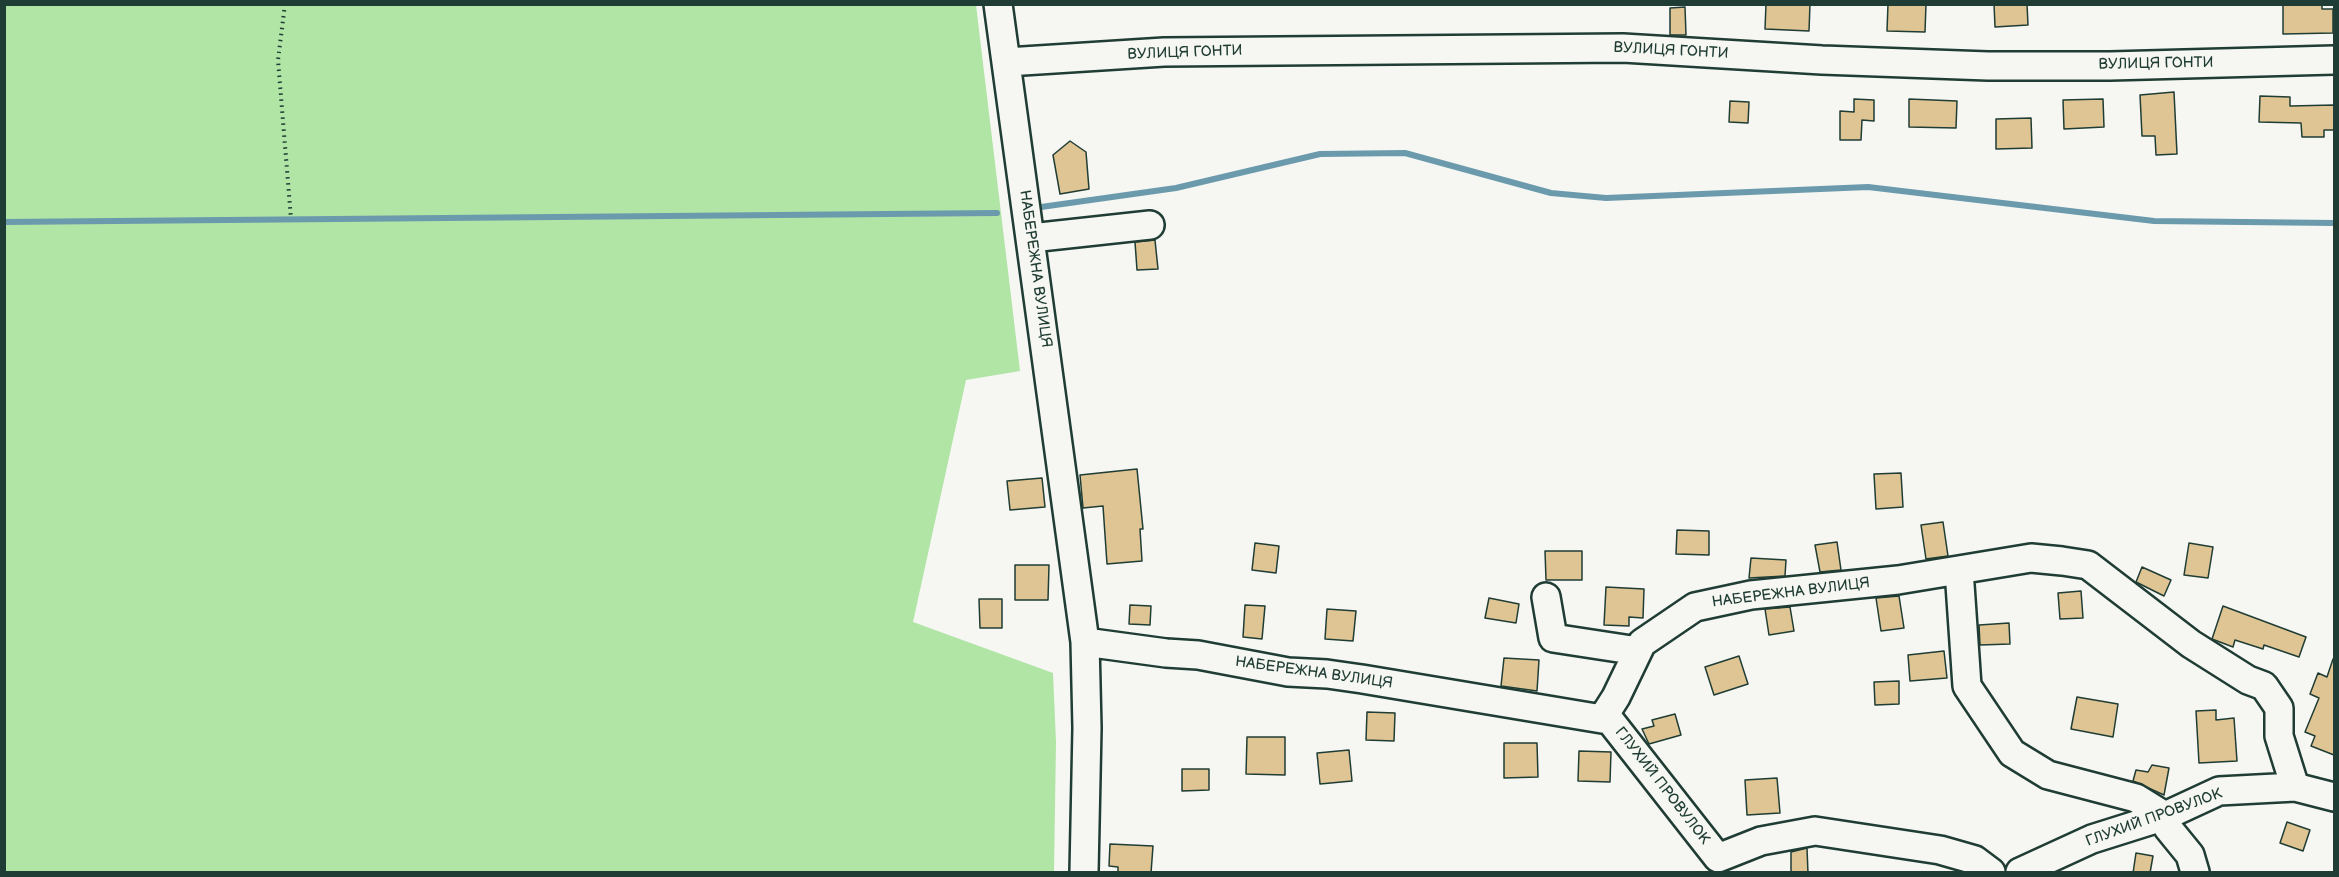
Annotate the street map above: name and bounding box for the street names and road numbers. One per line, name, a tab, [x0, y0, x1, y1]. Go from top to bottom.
street label: ВУЛИЦЯ ГОНТИ	[1613, 39, 1729, 63]
street label: ВУЛИЦЯ ГОНТИ	[1127, 42, 1243, 64]
street label: ВУЛИЦЯ ГОНТИ	[2098, 54, 2214, 74]
street label: НАБЕРЕЖНА ВУЛИЦЯ	[1015, 189, 1055, 349]
street label: НАБЕРЕЖНА ВУЛИЦЯ	[1711, 574, 1871, 612]
street label: НАБЕРЕЖНА ВУЛИЦЯ	[1234, 653, 1394, 693]
street label: ГЛУХИЙ ПРОВУЛОК	[1611, 724, 1713, 848]
street label: ГЛУХИЙ ПРОВУЛОК	[2083, 785, 2225, 851]

